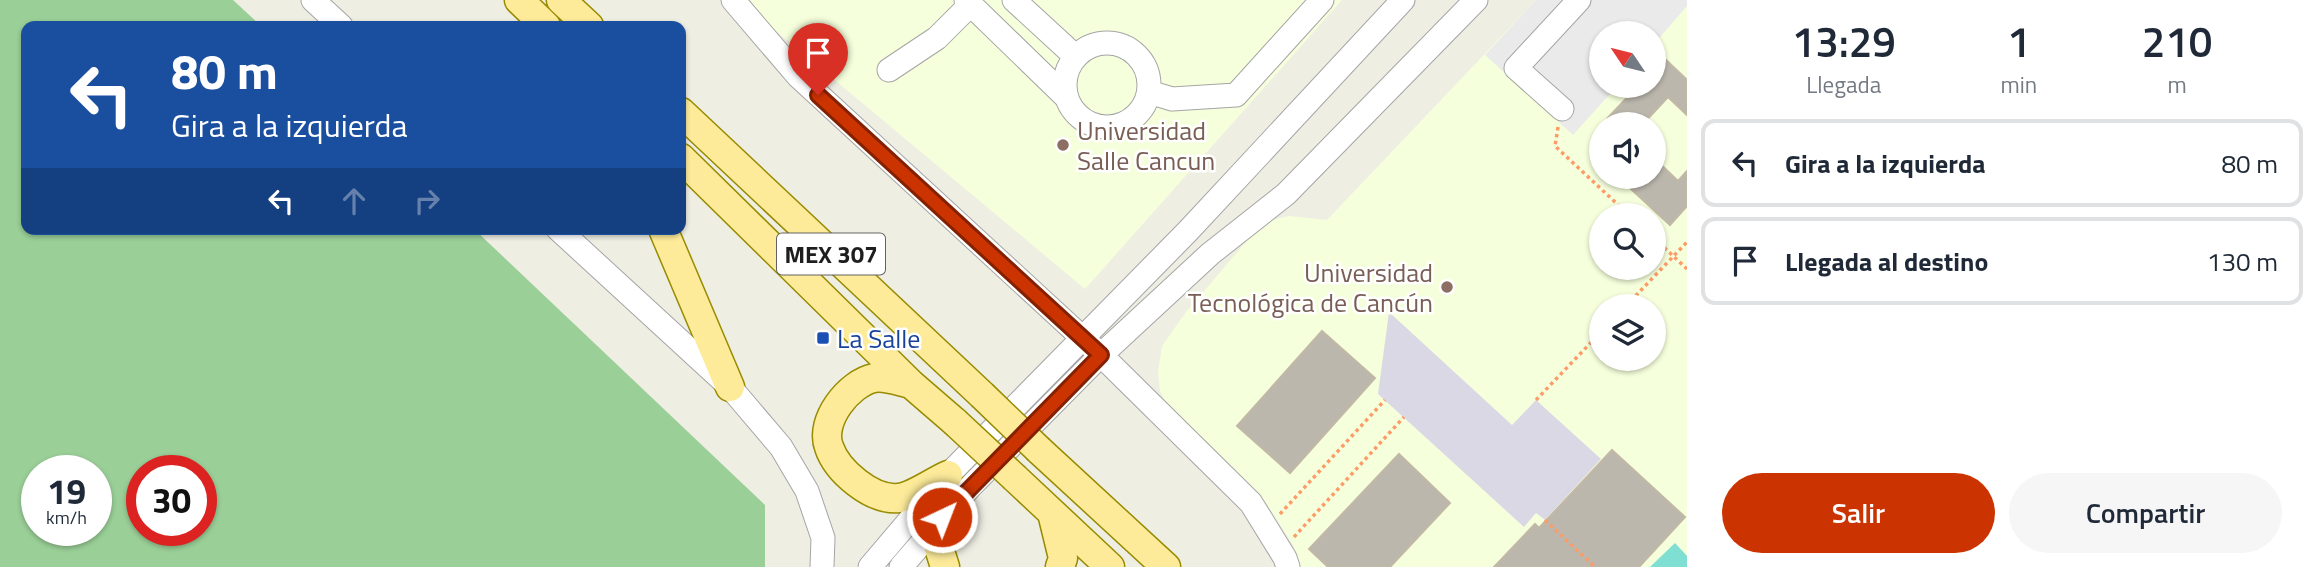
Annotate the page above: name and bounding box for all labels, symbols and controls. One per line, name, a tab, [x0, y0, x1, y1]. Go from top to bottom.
text: 13:29	[1792, 9, 1896, 73]
text: 1	[2007, 9, 2031, 73]
text: 210	[2142, 9, 2212, 73]
north arrow	[1589, 21, 1666, 98]
map controls	[1589, 21, 1666, 371]
pin	[788, 23, 848, 95]
text: 80 m	[171, 33, 278, 108]
icon: arrive	[799, 34, 837, 72]
icon: left	[56, 49, 147, 140]
text: Llegada	[1806, 67, 1881, 102]
text: min	[2000, 67, 2037, 102]
text: m	[2167, 67, 2187, 102]
text: Gira a la izquierda	[171, 101, 407, 149]
place label: Universidad Salle Cancun	[1077, 111, 1215, 180]
button: sound	[1589, 112, 1666, 189]
marker: Universidad Salle Cancun	[1055, 137, 1071, 153]
icon: left	[1726, 144, 1764, 182]
text: Gira a la izquierda	[1785, 144, 1986, 183]
text: 80 m	[2221, 144, 2278, 183]
icon: left	[262, 182, 300, 220]
icon: ahead	[335, 182, 373, 220]
icon: right	[408, 182, 446, 220]
button: search	[1589, 203, 1666, 280]
road number: MEX 307	[777, 233, 885, 274]
icon: arrive	[1726, 242, 1764, 280]
text: Llegada al destino	[1785, 242, 1988, 281]
text: 130 m	[2207, 242, 2278, 281]
place label: Universidad Tecnológica de Cancún	[1188, 253, 1433, 322]
marker: Universidad Tecnológica de Cancún	[1439, 279, 1455, 295]
button: layers	[1589, 294, 1666, 371]
place label: La Salle	[837, 319, 920, 358]
marker: La Salle	[815, 330, 831, 346]
speed limit sign: 30	[126, 455, 217, 546]
text: 19	[47, 464, 86, 518]
button: Salir	[1722, 473, 1995, 553]
button: Compartir	[2009, 473, 2282, 553]
position arrow	[905, 480, 979, 554]
text: km/h	[46, 504, 87, 531]

